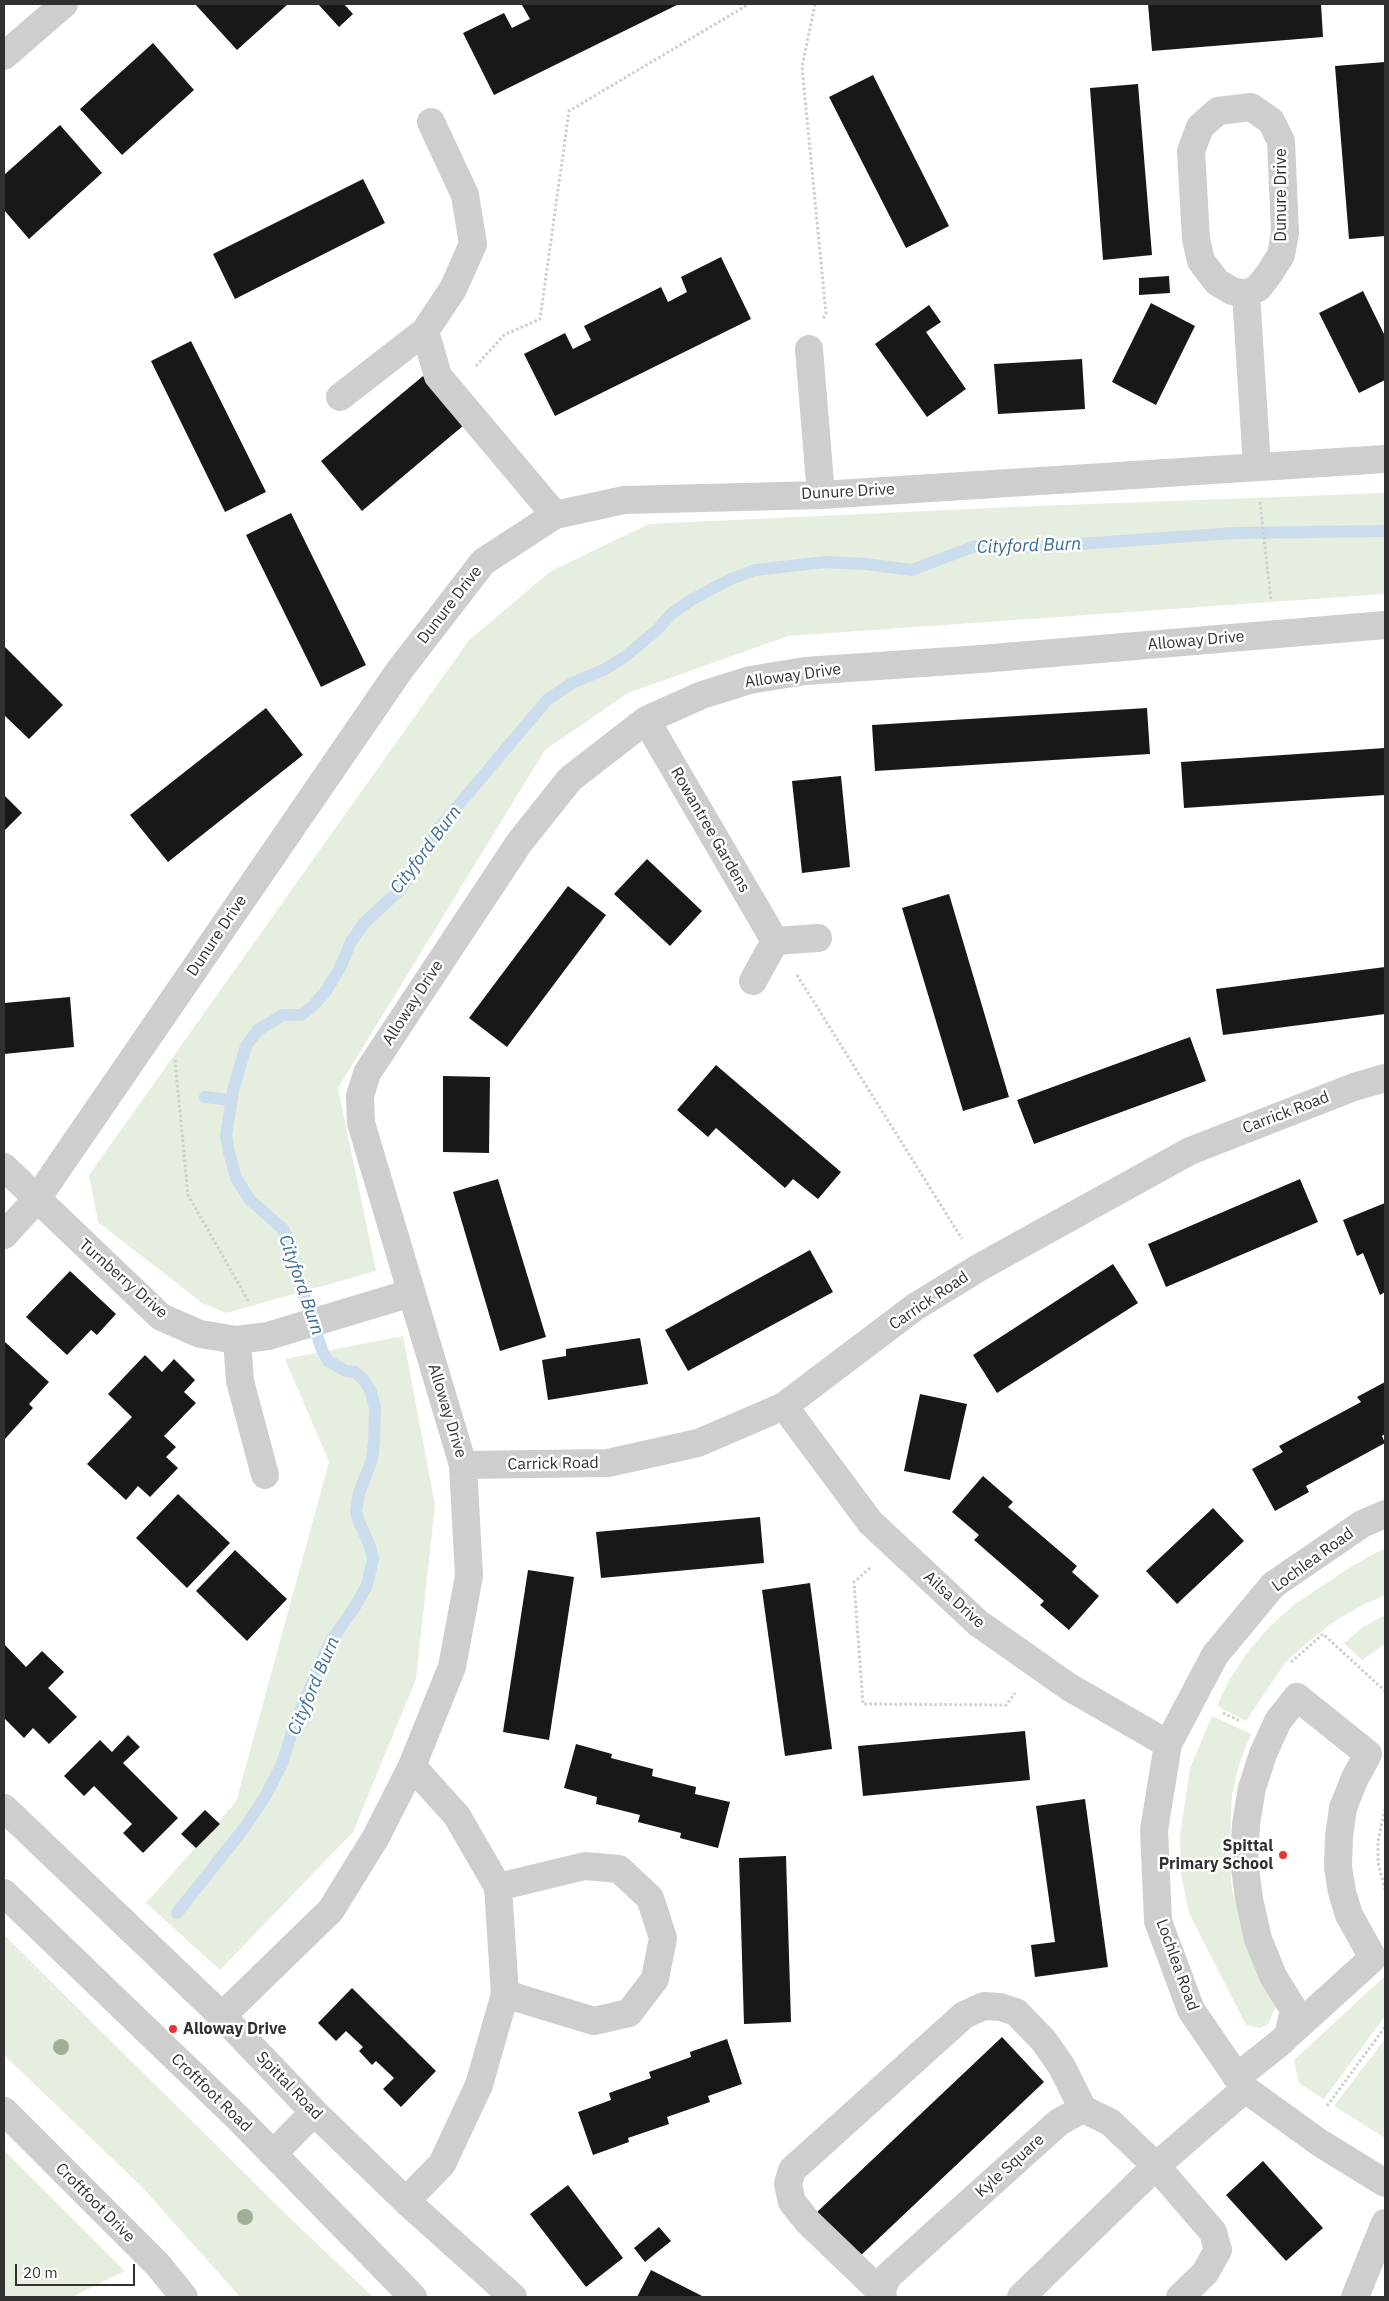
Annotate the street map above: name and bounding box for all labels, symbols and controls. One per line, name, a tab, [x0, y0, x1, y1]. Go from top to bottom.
street label: Dunure Drive	[1271, 148, 1291, 242]
street label: Dunure Drive	[801, 480, 895, 504]
water label: Cityford Burn	[976, 533, 1082, 559]
street label: Dunure Drive	[414, 562, 486, 648]
street label: Alloway Drive	[1147, 627, 1245, 655]
street label: Alloway Drive	[744, 660, 842, 692]
street label: Rowantree Gardens	[666, 764, 754, 896]
water label: Cityford Burn	[386, 802, 466, 898]
street label: Dunure Drive	[183, 892, 251, 980]
street label: Alloway Drive	[378, 957, 448, 1049]
street label: Carrick Road	[1240, 1088, 1332, 1138]
water label: Cityford Burn	[274, 1232, 328, 1338]
street label: Turnberry Drive	[75, 1235, 171, 1323]
street label: Carrick Road	[886, 1268, 972, 1334]
street label: Alloway Drive	[424, 1362, 470, 1460]
street label: Carrick Road	[507, 1454, 599, 1474]
street label: Lochlea Road	[1268, 1524, 1358, 1596]
street label: Ailsa Drive	[919, 1567, 989, 1633]
water label: Cityford Burn	[284, 1634, 344, 1738]
place label: Spittal Primary School	[1159, 1836, 1273, 1874]
marker: Spittal Primary School	[1277, 1849, 1289, 1861]
street label: Lochlea Road	[1152, 1917, 1202, 2013]
place label: Alloway Drive	[183, 2019, 287, 2039]
marker: Alloway Drive	[167, 2023, 179, 2035]
street label: Spittal Road	[252, 2048, 326, 2124]
street label: Croftfoot Road	[167, 2050, 255, 2136]
street label: Kyle Square	[972, 2130, 1048, 2202]
street label: Croftfoot Drive	[51, 2159, 139, 2247]
scale bar	[18, 2254, 138, 2286]
text: 20 m	[23, 2263, 58, 2282]

